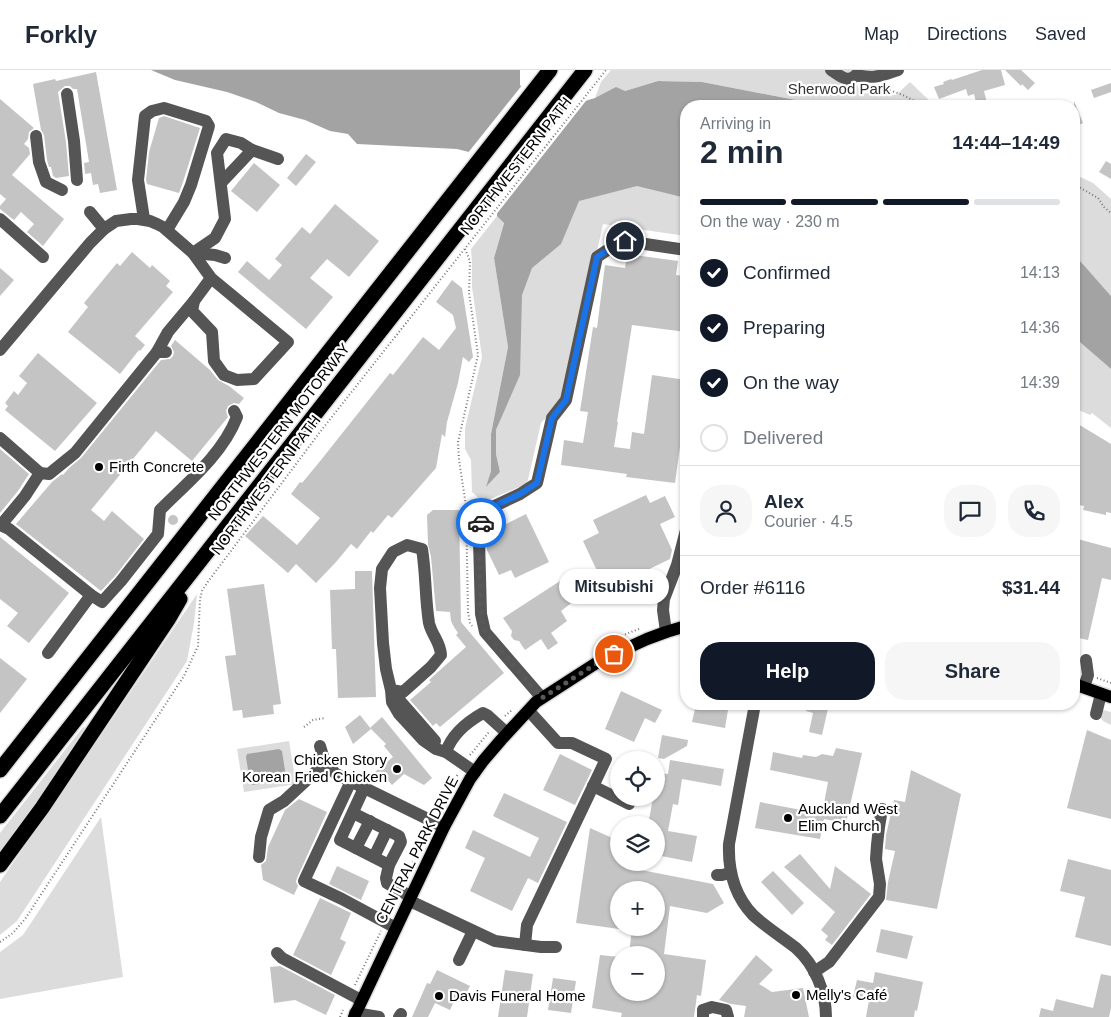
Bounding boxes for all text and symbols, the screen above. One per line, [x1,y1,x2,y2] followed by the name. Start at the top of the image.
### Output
[25,21,97,48] text: Forkly
[864,24,899,44] text: Map
[927,24,1007,44] text: Directions
[1035,24,1086,44] text: Saved
[788,80,891,97] park label: Sherwood Park
[457,93,575,238] street label: NORTHWESTERN PATH
[700,115,771,132] text: Arriving in
[952,132,1060,153] text: 14:44–14:49
[700,134,784,170] text: 2 min
[700,213,840,230] text: On the way · 230 m
[604,220,646,262] pin
[611,227,639,255] icon: home
[700,259,728,287] icon: check
[743,262,831,283] text: Confirmed
[1020,264,1060,281] text: 14:13
[700,314,728,342] icon: check
[743,317,825,338] text: Preparing
[1020,319,1060,336] text: 14:36
[204,340,353,524] street label: NORTHWESTERN MOTORWAY
[700,369,728,397] icon: check
[743,372,839,393] text: On the way
[1020,374,1060,391] text: 14:39
[208,412,324,558] street label: NORTHWESTERN PATH
[743,427,823,448] text: Delivered
[109,458,204,475] place label: Firth Concrete
[93,461,105,473] marker: Firth Concrete
[700,485,752,537] button: person
[944,485,996,537] button: chat
[1008,485,1060,537] button: phone
[764,491,804,512] text: Alex
[456,498,506,548] courier
[467,509,495,537] icon: car
[764,513,853,530] text: Courier · 4.5
[559,569,669,604] callout: Mitsubishi
[700,577,805,598] text: Order #6116
[1002,577,1060,598] text: $31.44
[574,578,654,595] text: Mitsubishi
[593,633,635,675] pin
[600,640,628,668] icon: bag
[700,642,875,700] button: Help
[885,642,1060,700] button: Share
[242,751,387,785] place label: Chicken Story Korean Fried Chicken
[610,751,665,1001] map controls
[610,751,665,806] button: locate
[391,763,403,775] marker: Chicken Story Korean Fried Chicken
[372,773,461,926] street label: CENTRAL PARK DRIVE
[798,800,899,834] place label: Auckland West Elim Church
[782,812,794,824] marker: Auckland West Elim Church
[610,816,665,871] button: layers
[610,881,665,936] button: +
[610,946,665,1001] button: −
[806,986,887,1003] place label: Melly's Café
[449,987,586,1004] place label: Davis Funeral Home
[790,989,802,1001] marker: Melly's Café
[433,990,445,1002] marker: Davis Funeral Home

